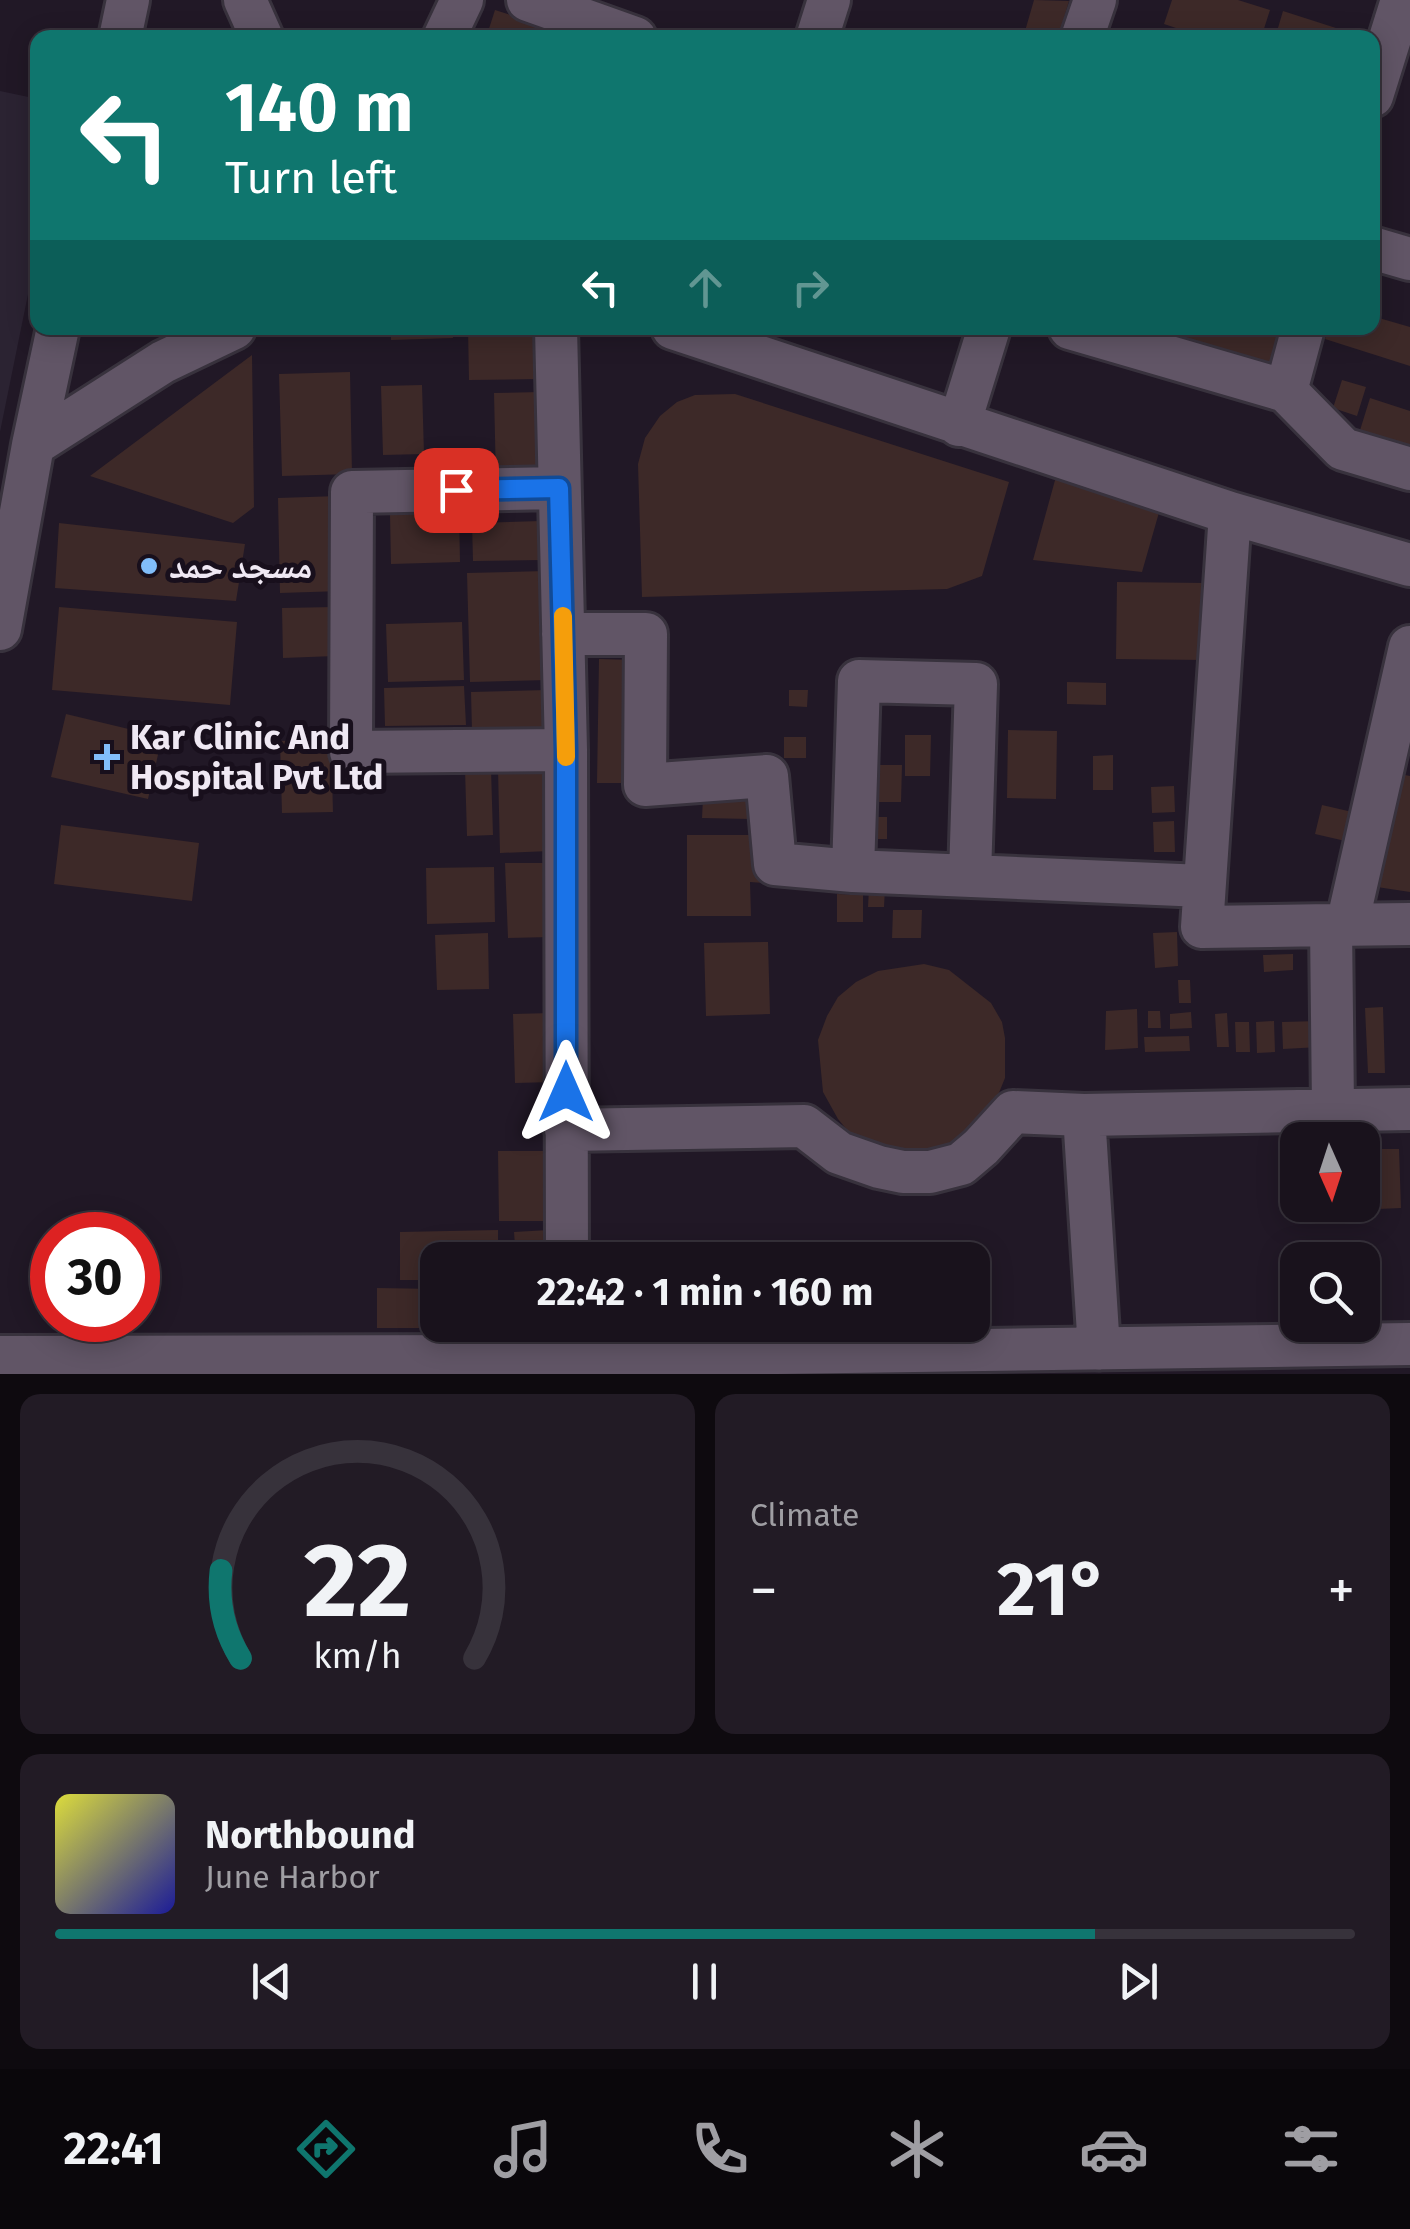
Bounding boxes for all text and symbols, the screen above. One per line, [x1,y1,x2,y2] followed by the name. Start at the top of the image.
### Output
[225,66,414,150] text: 140 m
[60,70,190,200] icon: left
[225,151,397,205] text: Turn left
[573,260,628,315] icon: left
[678,260,733,315] icon: ahead
[783,260,838,315] icon: right
[414,448,499,533] pin
[429,463,484,518] icon: arrive
[169,545,312,587] place label: مسجد حمد
[138,555,160,577] marker: مسجد حمد
[130,716,383,798] place label: Kar Clinic And Hospital Pvt Ltd
[94,744,120,770] marker: Kar Clinic And Hospital Pvt Ltd
[514,1040,618,1144] position arrow
[1280,1122,1380,1222] north arrow
[1280,1122,1380,1342] map controls
[30,1212,160,1342] speed limit sign: 30
[1280,1242,1380,1342] button: search
[537,1269,873,1315] text: 22:42 · 1 min · 160 m
[750,1496,859,1534] text: Climate
[304,1519,411,1644] text: 22
[997,1545,1108,1635] text: 21°
[750,1558,778,1624] text: −
[1328,1558,1355,1624] text: +
[313,1635,402,1677] text: km/h
[205,1812,416,1858] text: Northbound
[205,1858,380,1896] text: June Harbor
[244,1954,299,2009] icon: previous
[677,1954,732,2009] icon: pause
[1111,1954,1166,2009] icon: next
[291,2114,361,2184] icon: directions
[488,2114,558,2184] icon: music
[685,2114,755,2184] icon: phone
[882,2114,952,2184] icon: climate
[1079,2114,1149,2184] icon: car
[1276,2114,1346,2184] icon: filters
[64,2122,164,2176] text: 22:41

